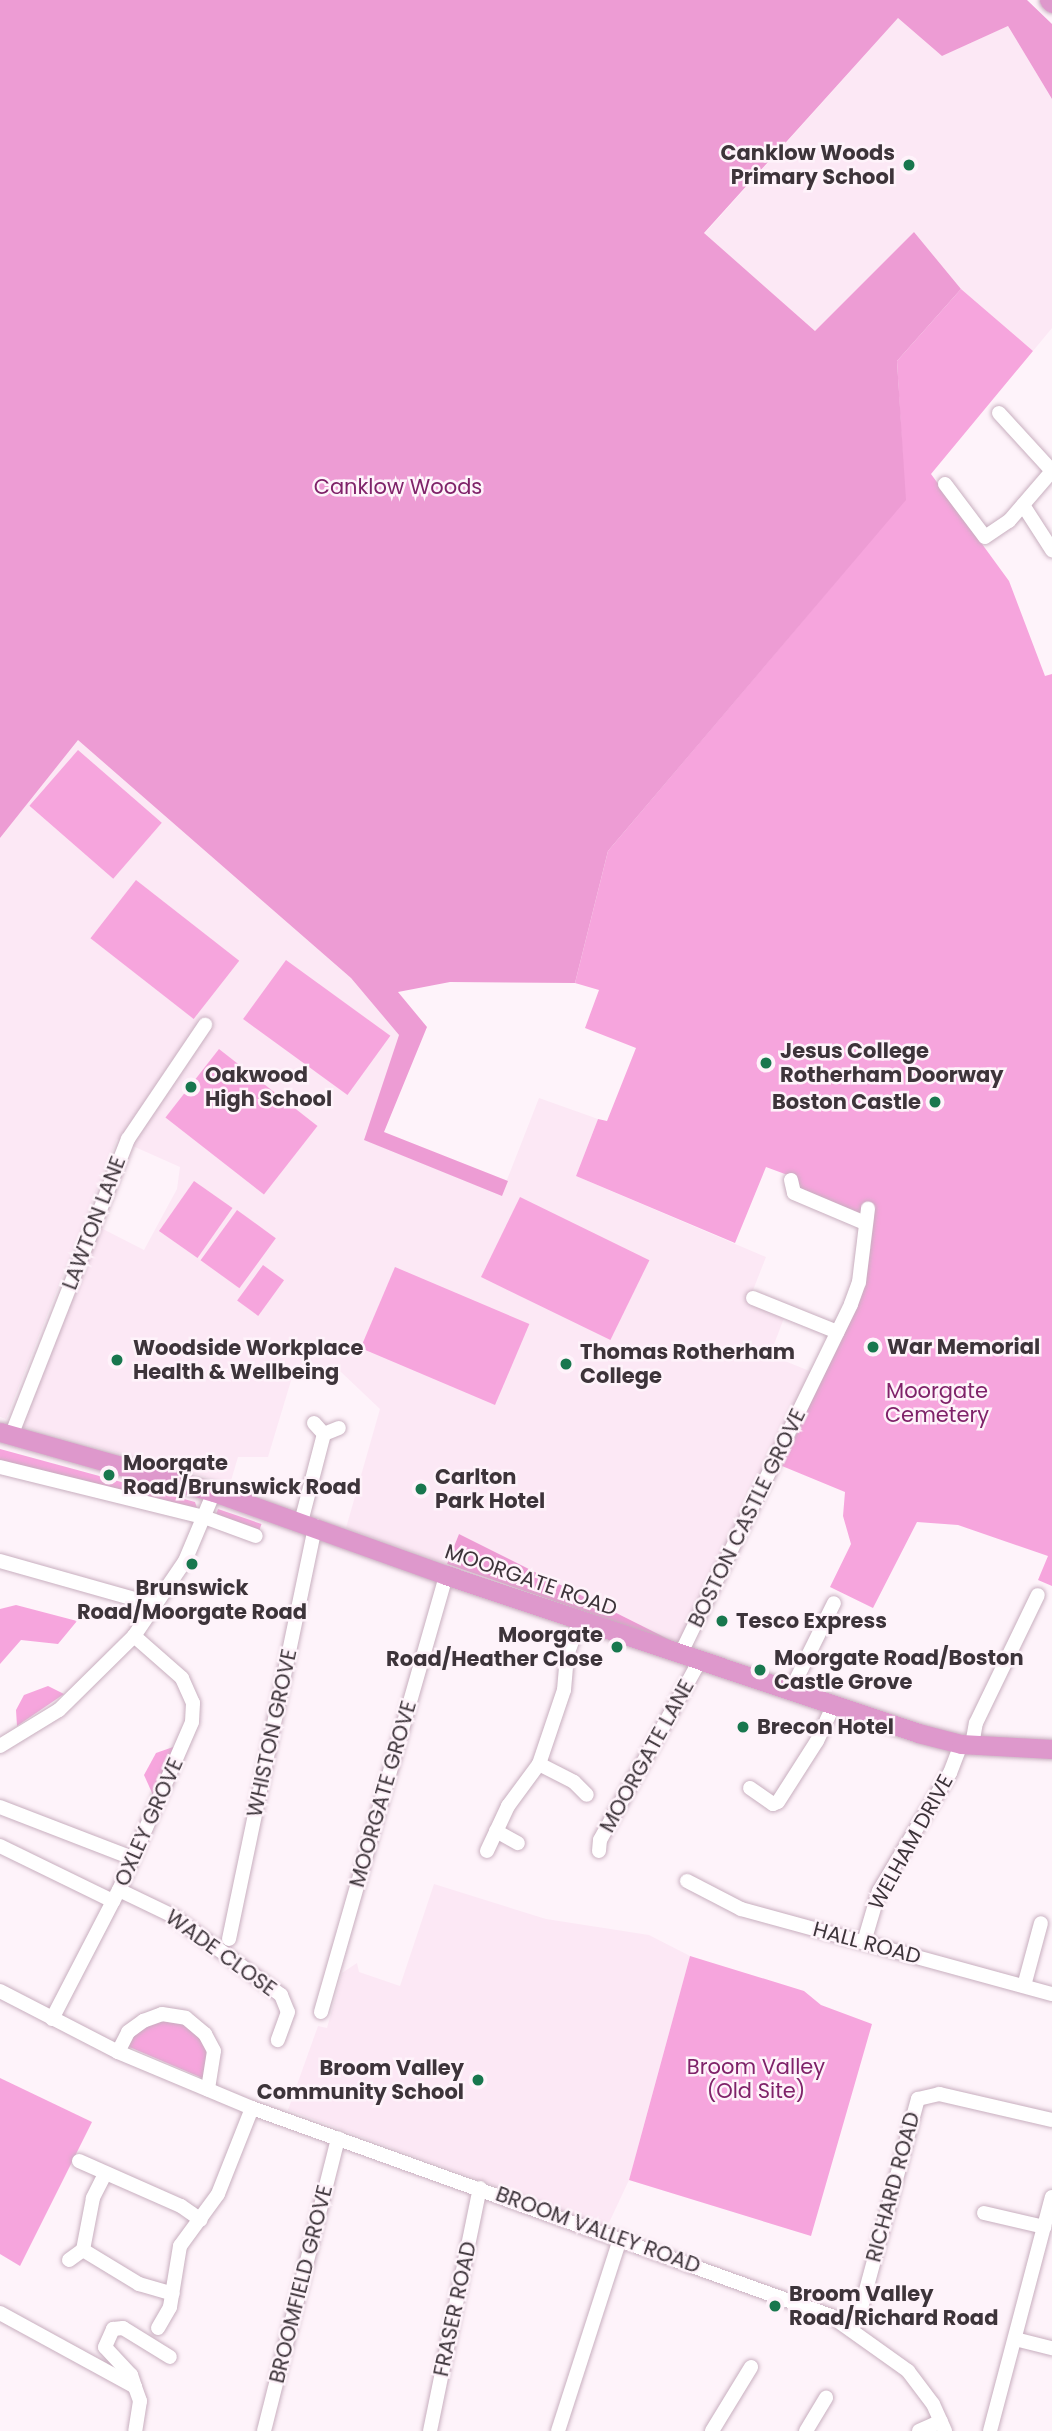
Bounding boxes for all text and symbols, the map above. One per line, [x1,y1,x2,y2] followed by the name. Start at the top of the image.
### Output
[721,140,895,190] place label: Canklow Woods Primary School
[901,157,917,173] marker: Canklow Woods Primary School
[314,474,482,500] park label: Canklow Woods
[780,1038,1004,1088] place label: Jesus College Rotherham Doorway
[758,1055,774,1071] marker: Jesus College Rotherham Doorway
[205,1062,332,1112] place label: Oakwood High School
[183,1079,199,1095] marker: Oakwood High School
[772,1089,921,1115] place label: Boston Castle
[927,1094,943,1110] marker: Boston Castle
[57,1153,131,1293] street label: LAWTON LANE
[887,1334,1040,1360] place label: War Memorial
[133,1335,363,1385] place label: Woodside Workplace Health & Wellbeing
[580,1339,795,1389] place label: Thomas Rotherham College
[865,1339,881,1355] marker: War Memorial
[107,1350,127,1370] marker: Woodside Workplace Health & Wellbeing
[558,1356,574,1372] marker: Thomas Rotherham College
[885,1378,989,1428] park label: Moorgate Cemetery
[683,1405,811,1631] street label: BOSTON CASTLE GROVE
[123,1450,361,1500] place label: Moorgate Road/Brunswick Road
[435,1464,545,1514] place label: Carlton Park Hotel
[101,1467,117,1483] marker: Moorgate Road/Brunswick Road
[413,1481,429,1497] marker: Carlton Park Hotel
[442,1539,620,1621] street label: MOORGATE ROAD
[184,1556,200,1572] marker: Brunswick Road/Moorgate Road
[77,1575,307,1625] place label: Brunswick Road/Moorgate Road
[736,1608,887,1634] place label: Tesco Express
[714,1613,730,1629] marker: Tesco Express
[386,1622,603,1672] place label: Moorgate Road/Heather Close
[609,1639,625,1655] marker: Moorgate Road/Heather Close
[774,1645,1024,1695] place label: Moorgate Road/Boston Castle Grove
[242,1647,302,1819] street label: WHISTON GROVE
[752,1662,768,1678] marker: Moorgate Road/Boston Castle Grove
[595,1675,699,1837] street label: MOORGATE LANE
[344,1698,422,1890] street label: MOORGATE GROVE
[757,1714,894,1740] place label: Brecon Hotel
[735,1719,751,1735] marker: Brecon Hotel
[109,1754,189,1890] street label: OXLEY GROVE
[864,1770,958,1914] street label: WELHAM DRIVE
[161,1904,281,2002] street label: WADE CLOSE
[810,1917,924,1969] street label: HALL ROAD
[687,2054,825,2104] park label: Broom Valley (Old Site)
[257,2055,464,2105] place label: Broom Valley Community School
[470,2072,486,2088] marker: Broom Valley Community School
[861,2109,925,2265] street label: RICHARD ROAD
[492,2181,704,2279] street label: BROOM VALLEY ROAD
[264,2182,338,2386] street label: BROOMFIELD GROVE
[428,2239,482,2379] street label: FRASER ROAD
[789,2281,998,2331] place label: Broom Valley Road/Richard Road
[767,2298,783,2314] marker: Broom Valley Road/Richard Road

